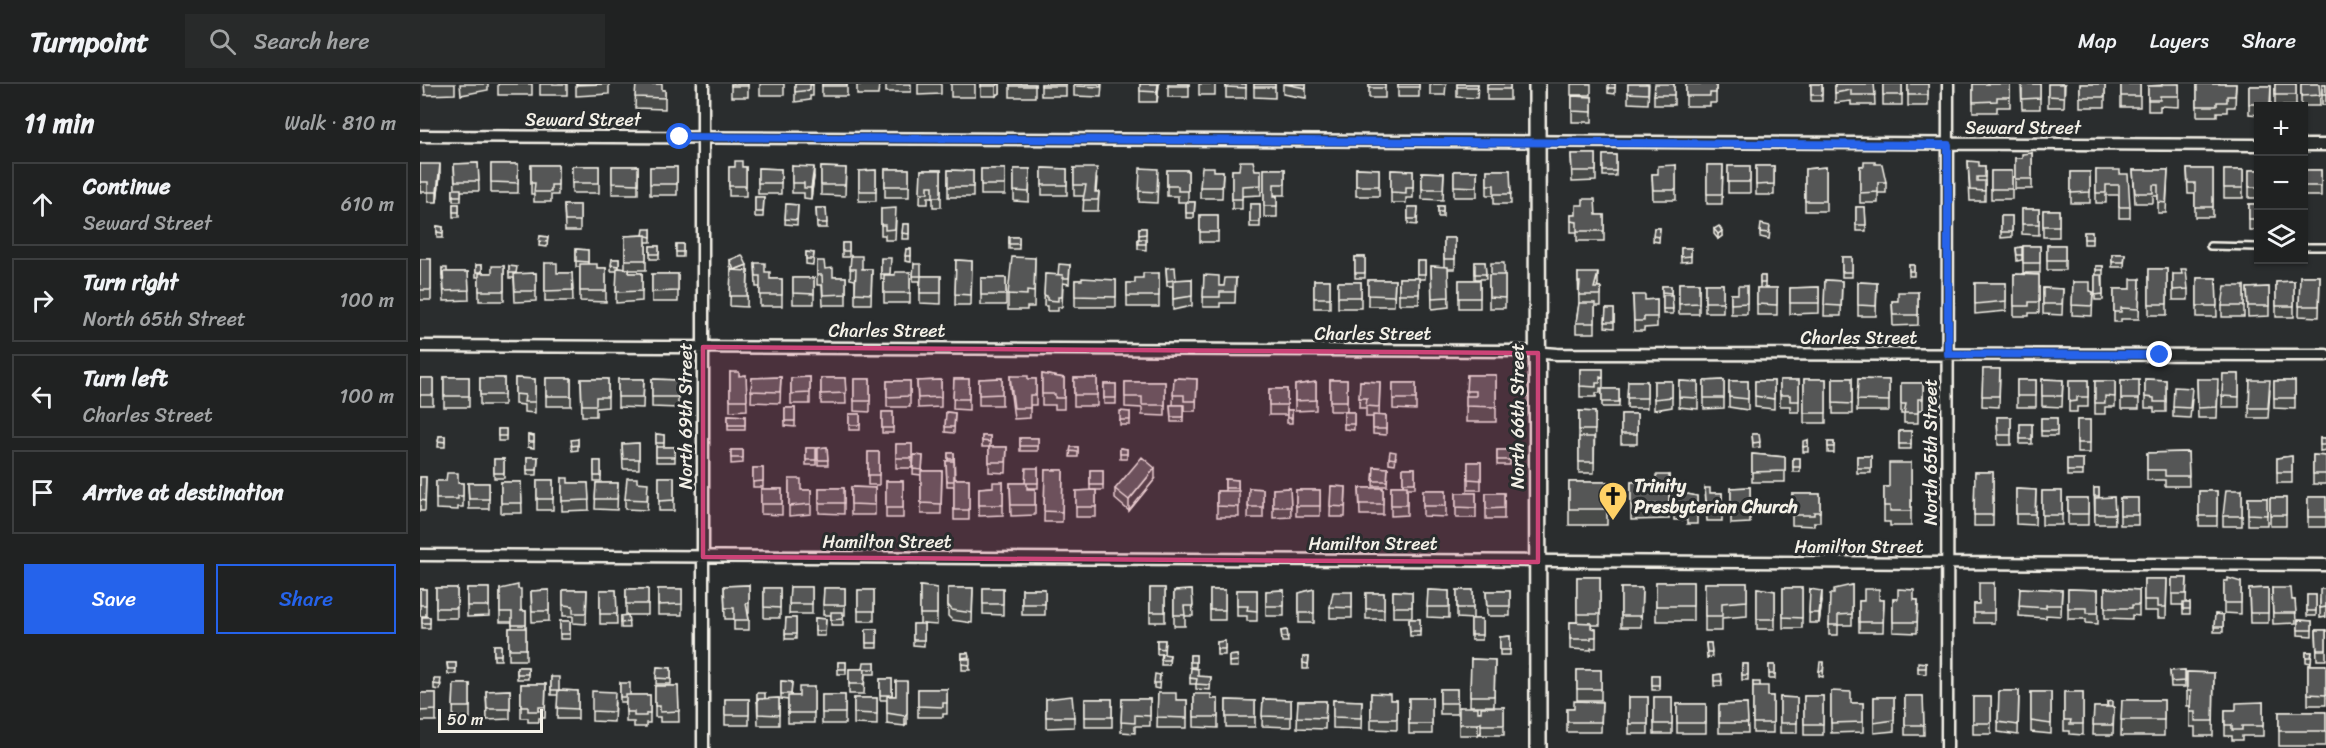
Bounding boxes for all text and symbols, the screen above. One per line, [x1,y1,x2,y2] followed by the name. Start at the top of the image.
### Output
[185,14,605,68] search box
[30,17,149,66] text: Turnpoint
[254,22,370,61] text: Search here
[2078,22,2117,60] text: Map
[2150,22,2209,60] text: Layers
[2242,22,2296,60] text: Share
[206,25,239,58] icon: search
[24,100,94,146] text: 11 min
[2254,102,2308,264] map controls
[2254,102,2308,156] button: +
[525,104,642,136] street label: Seward Street
[285,106,396,141] text: Walk · 810 m
[1965,112,2082,144] street label: Seward Street
[666,123,692,149] route start
[2254,156,2308,210] button: −
[83,167,171,206] text: Continue
[341,187,394,222] text: 610 m
[26,188,59,221] icon: ahead
[83,206,212,241] text: Seward Street
[2254,210,2308,264] button: layers
[83,263,178,302] text: Turn right
[340,283,394,318] text: 100 m
[26,284,59,317] icon: right
[83,302,246,337] text: North 65th Street
[829,315,946,347] street label: Charles Street
[1315,318,1432,350] street label: Charles Street
[1801,322,1918,354] street label: Charles Street
[2146,341,2172,367] route end
[670,343,702,489] street label: North 69th Street
[1502,343,1534,489] street label: North 66th Street
[83,359,168,398] text: Turn left
[340,379,394,414] text: 100 m
[1915,379,1947,525] street label: North 65th Street
[26,380,59,413] icon: left
[83,398,213,433] text: Charles Street
[1634,470,1798,523] place label: Trinity Presbyterian Church
[83,473,284,512] text: Arrive at destination
[26,476,59,509] icon: arrive
[1597,480,1629,522] church icon: Trinity Presbyterian Church
[822,526,952,558] street label: Hamilton Street
[1308,528,1438,560] street label: Hamilton Street
[1794,531,1924,563] street label: Hamilton Street
[24,564,204,634] button: Save
[216,564,396,634] button: Share
[447,705,483,734] text: 50 m
[438,706,543,734] scale bar

